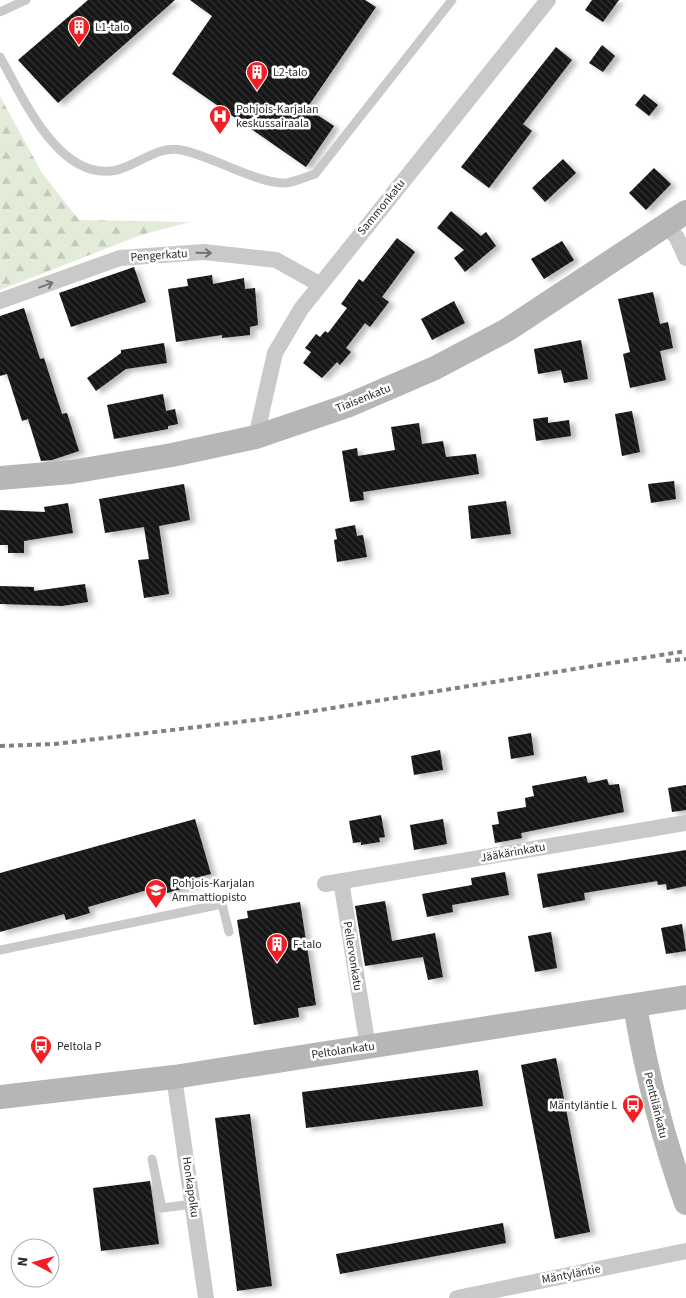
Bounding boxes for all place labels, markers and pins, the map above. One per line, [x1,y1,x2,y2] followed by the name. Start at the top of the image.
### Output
[67,15,91,46] building icon: L1-talo
[95,19,130,36] place label: L1-talo
[245,60,269,91] building icon: L2-talo
[273,64,308,81] place label: L2-talo
[236,101,319,132] place label: Pohjois-Karjalan keskussairaala
[208,104,232,135] hospital icon: Pohjois-Karjalan keskussairaala
[172,875,255,906] place label: Pohjois-Karjalan Ammattiopisto
[144,878,168,909] school or university icon: Pohjois-Karjalan Ammattiopisto
[265,932,289,963] building icon: F-talo
[293,936,322,953] place label: F-talo
[29,1034,53,1065] bus stop icon: Peltola P
[57,1038,101,1055] place label: Peltola P
[621,1093,645,1124] bus stop icon: Mäntyläntie L
[549,1097,617,1114] place label: Mäntyläntie L

